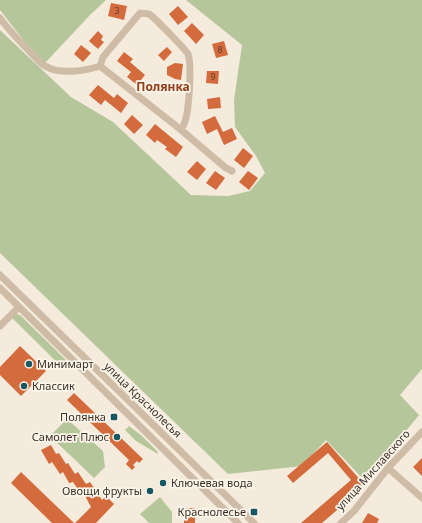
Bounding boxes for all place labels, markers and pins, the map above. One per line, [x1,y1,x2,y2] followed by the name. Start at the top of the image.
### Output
[37,356,94,371] place label: Минимарт
[24,359,34,369] marker: Минимарт
[32,378,75,393] place label: Классик
[19,381,29,391] marker: Классик
[60,409,106,424] place label: Полянка
[109,412,119,422] marker: Полянка
[32,429,109,444] place label: Самолет Плюс
[112,432,122,442] marker: Самолет Плюс
[171,475,253,490] place label: Ключевая вода
[158,478,168,488] marker: Ключевая вода
[62,483,142,498] place label: Овощи фрукты
[145,486,155,496] marker: Овощи фрукты
[178,504,246,519] place label: Краснолесье
[249,507,259,517] marker: Краснолесье

